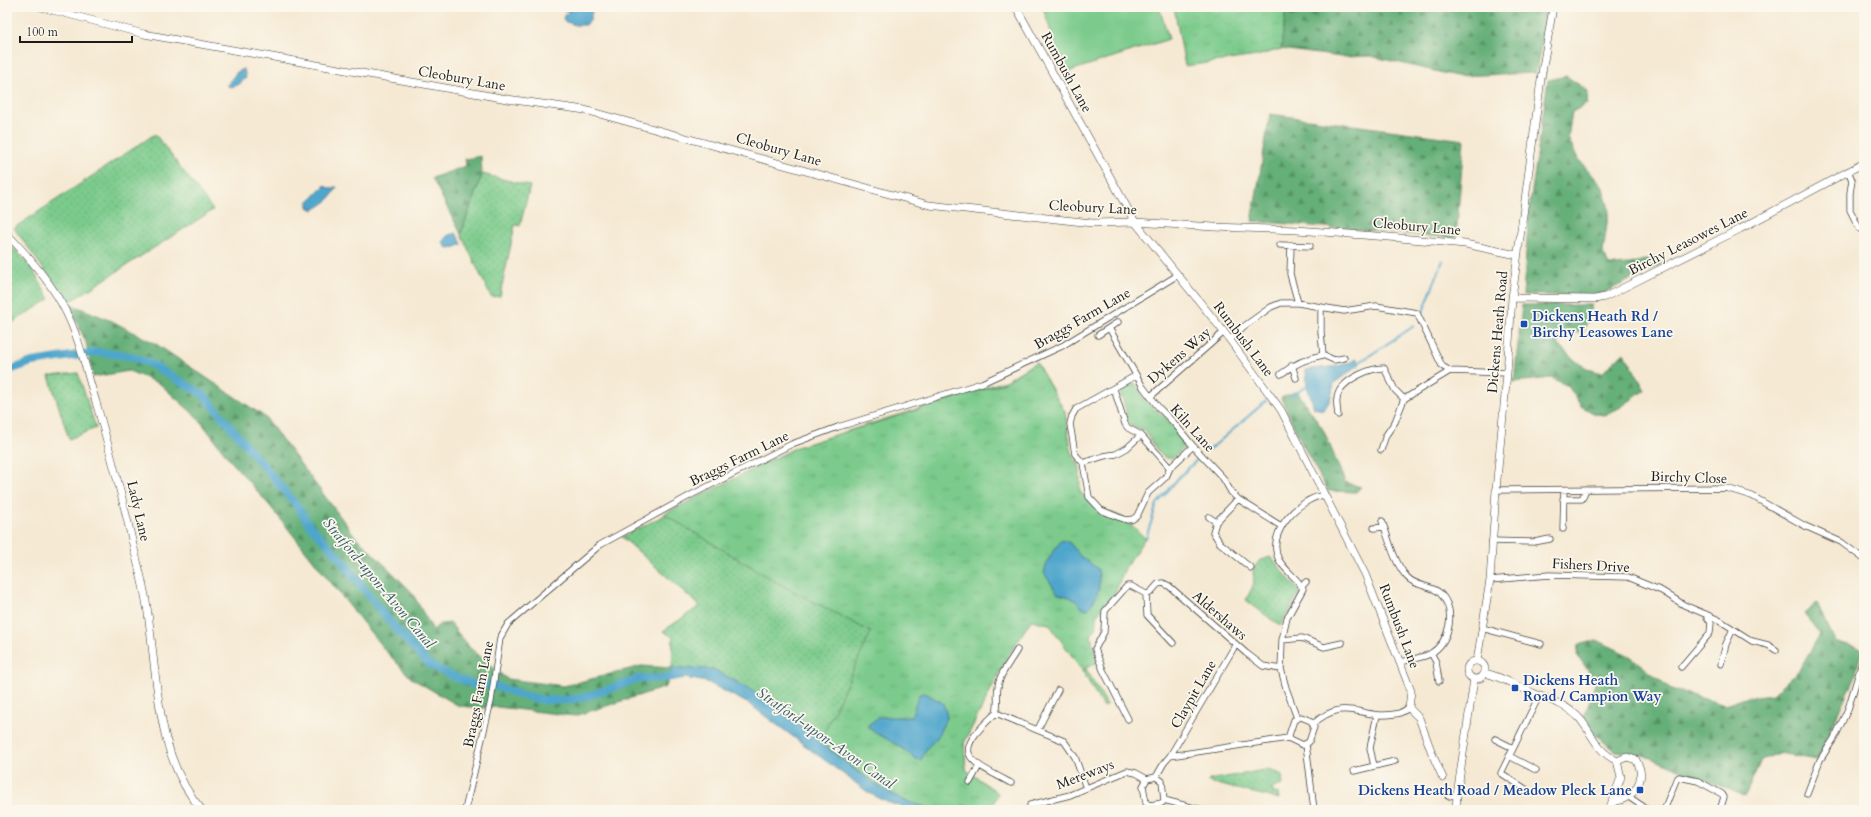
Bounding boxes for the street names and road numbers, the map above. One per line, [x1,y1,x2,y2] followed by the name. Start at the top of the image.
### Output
[1037,29,1097,116] street label: Rumbush Lane
[417,61,507,96] street label: Cleobury Lane
[734,128,824,171] street label: Cleobury Lane
[1048,196,1138,219] street label: Cleobury Lane
[1625,203,1751,280] street label: Birchy Leasowes Lane
[1372,213,1462,240] street label: Cleobury Lane
[1483,270,1512,394] street label: Dickens Heath Road
[1031,283,1134,354] street label: Braggs Farm Lane
[1209,298,1278,381] street label: Rumbush Lane
[1144,322,1215,388] street label: Dykens Way
[1166,400,1219,456] street label: Kiln Lane
[686,426,792,491] street label: Braggs Farm Lane
[1650,467,1728,488] street label: Birchy Close
[122,479,155,543] street label: Lady Lane
[1552,554,1630,577] street label: Fishers Drive
[1375,581,1424,671] street label: Rumbush Lane
[1188,586,1251,645] street label: Aldershaws
[459,639,498,749] street label: Braggs Farm Lane
[1166,657,1221,732] street label: Claypit Lane
[1054,755,1117,794] street label: Mereways

